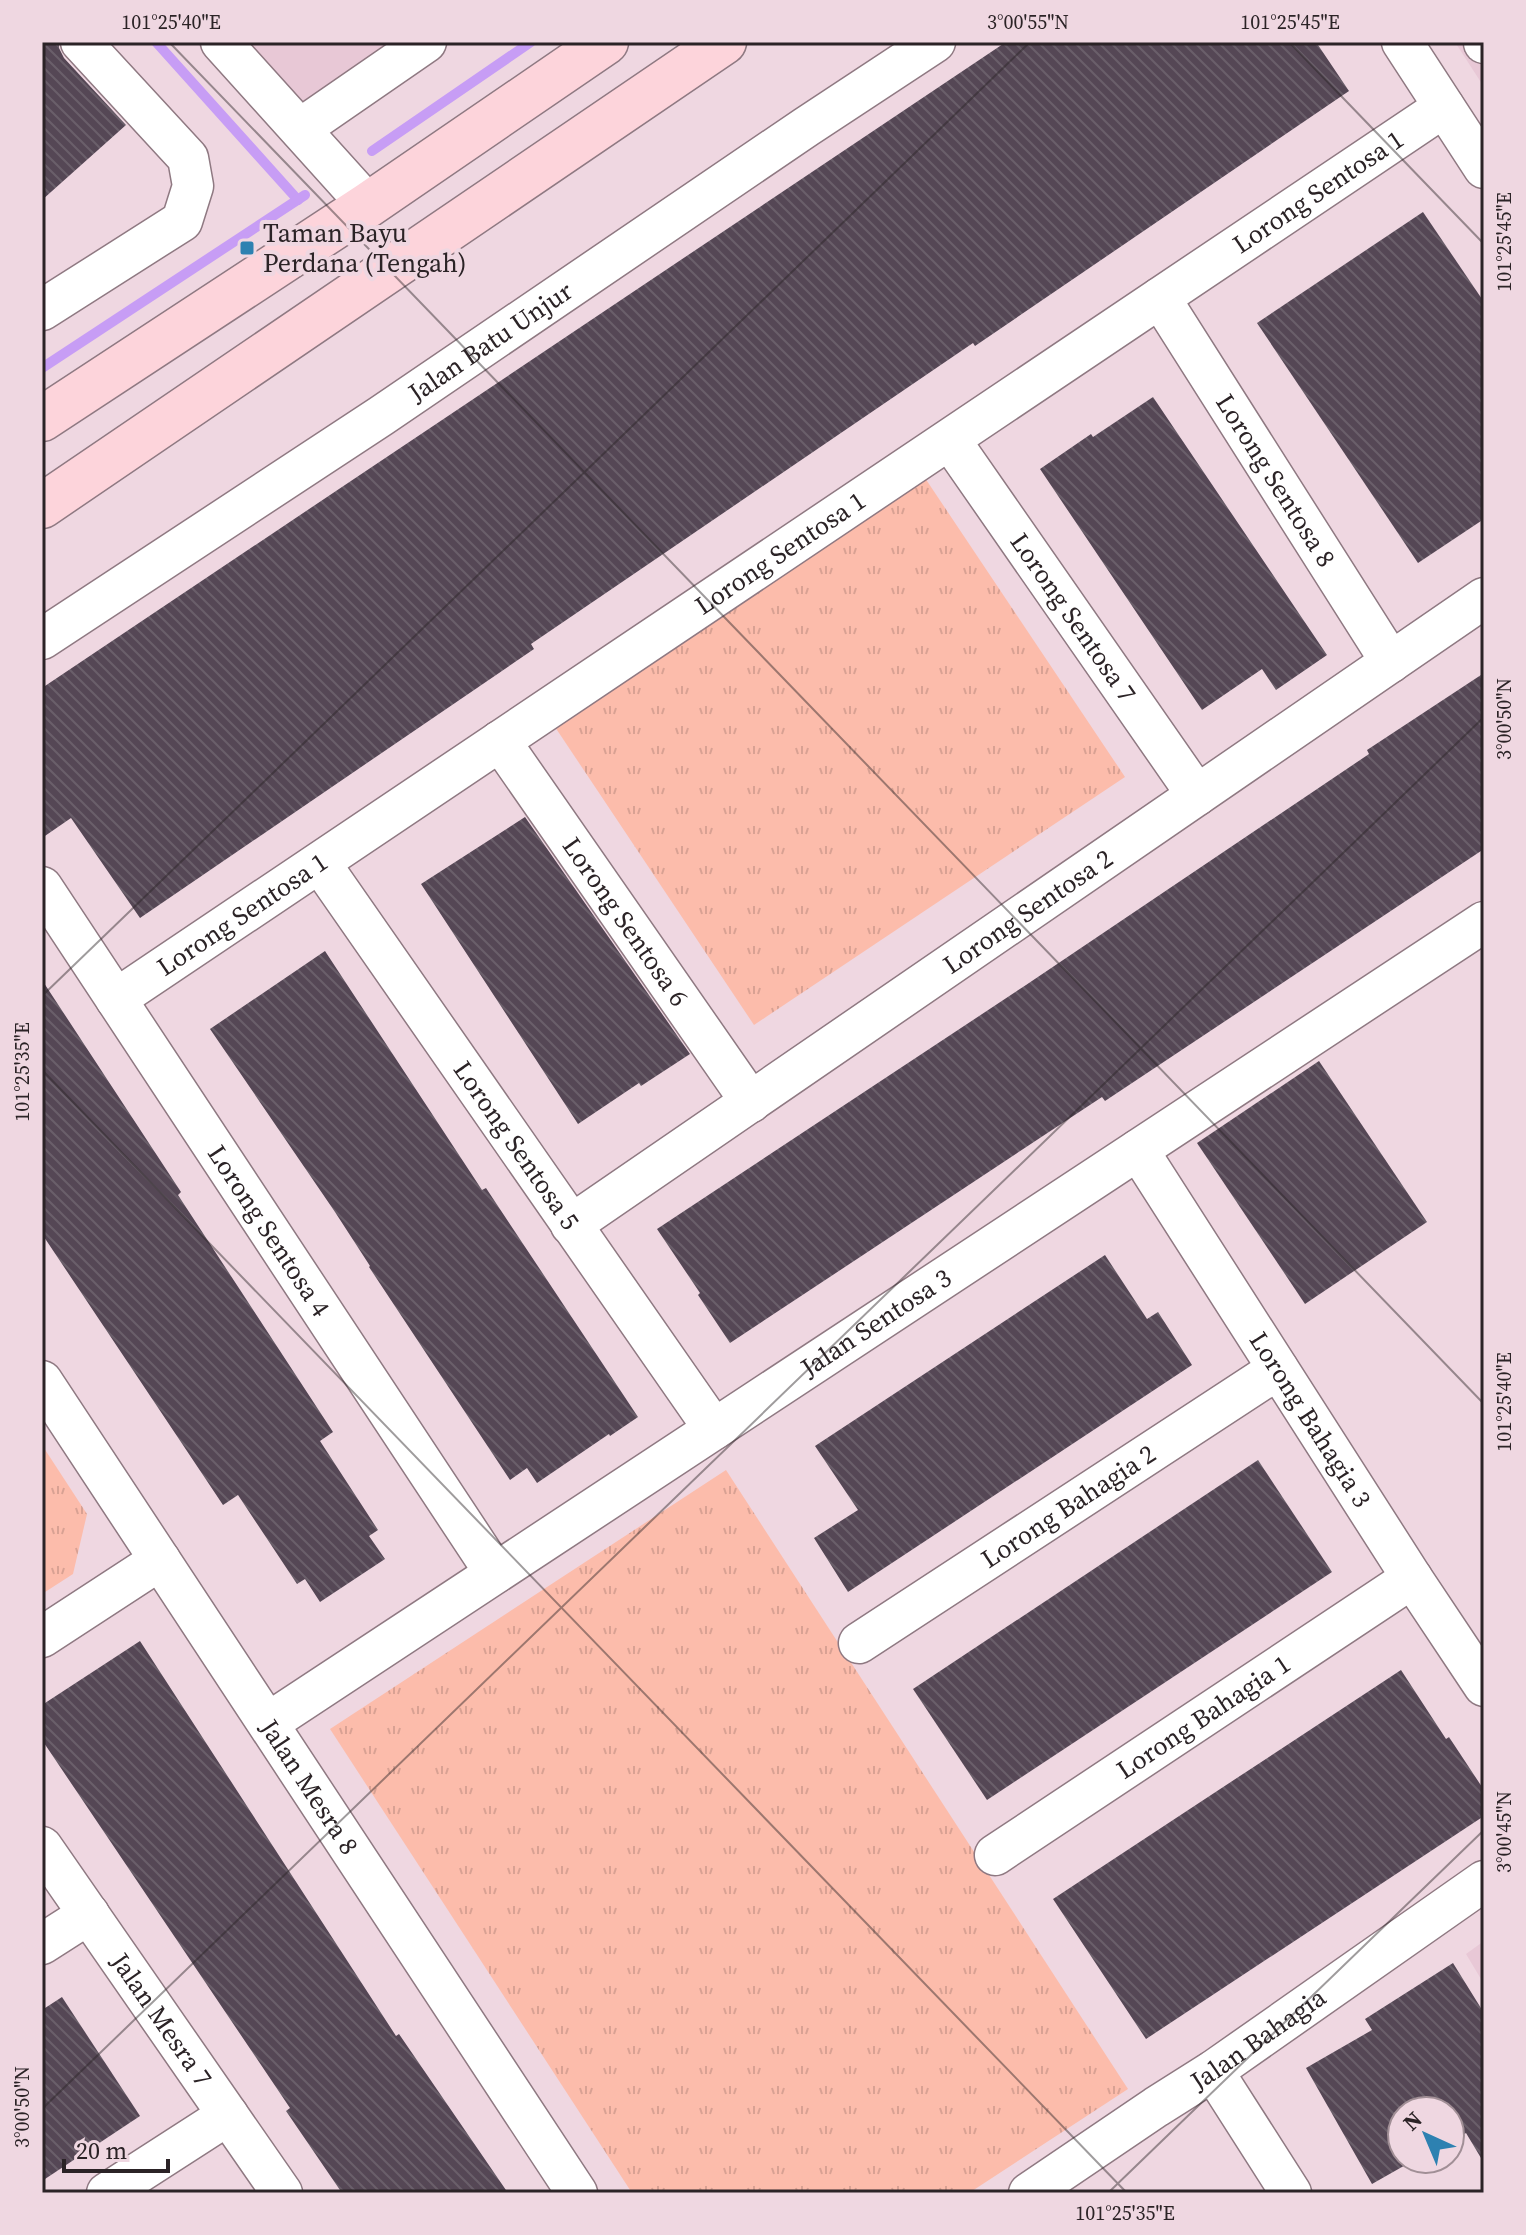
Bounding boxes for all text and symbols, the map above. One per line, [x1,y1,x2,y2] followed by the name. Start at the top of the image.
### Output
[121,8,221,36] text: 101°25'40"E
[987,8,1069,36] text: 3°00'55"N
[1240,8,1340,36] text: 101°25'45"E
[1226,121,1411,262] street label: Lorong Sentosa 1
[1490,192,1518,292] text: 101°25'45"E
[263,215,466,281] place label: Taman Bayu Perdana (Tengah)
[238,239,256,257] marker: Taman Bayu Perdana (Tengah)
[400,273,580,411] street label: Jalan Batu Unjur
[1207,387,1344,574] street label: Lorong Sentosa 8
[688,483,873,623] street label: Lorong Sentosa 1
[1002,525,1145,709] street label: Lorong Sentosa 7
[1490,678,1518,760] text: 3°00'50"N
[554,830,697,1013] street label: Lorong Sentosa 6
[936,840,1120,982] street label: Lorong Sentosa 2
[150,844,335,985] street label: Lorong Sentosa 1
[8,1022,36,1122] text: 101°25'35"E
[445,1054,588,1237] street label: Lorong Sentosa 5
[199,1138,339,1324] street label: Lorong Sentosa 4
[793,1260,958,1386] street label: Jalan Sentosa 3
[1241,1325,1380,1514] street label: Lorong Bahagia 3
[1490,1352,1518,1452] text: 101°25'40"E
[974,1436,1163,1576] street label: Lorong Bahagia 2
[1109,1646,1297,1788] street label: Lorong Bahagia 1
[251,1711,367,1862] street label: Jalan Mesra 8
[1490,1791,1518,1873] text: 3°00'45"N
[102,1945,221,2094] street label: Jalan Mesra 7
[1183,1979,1334,2099] street label: Jalan Bahagia
[8,2066,36,2148] text: 3°00'50"N
[1386,2095,1466,2175] north arrow
[1396,2104,1428,2137] text: N
[64,2123,168,2173] scale bar
[76,2134,127,2167] text: 20 m
[1075,2199,1175,2227] text: 101°25'35"E

